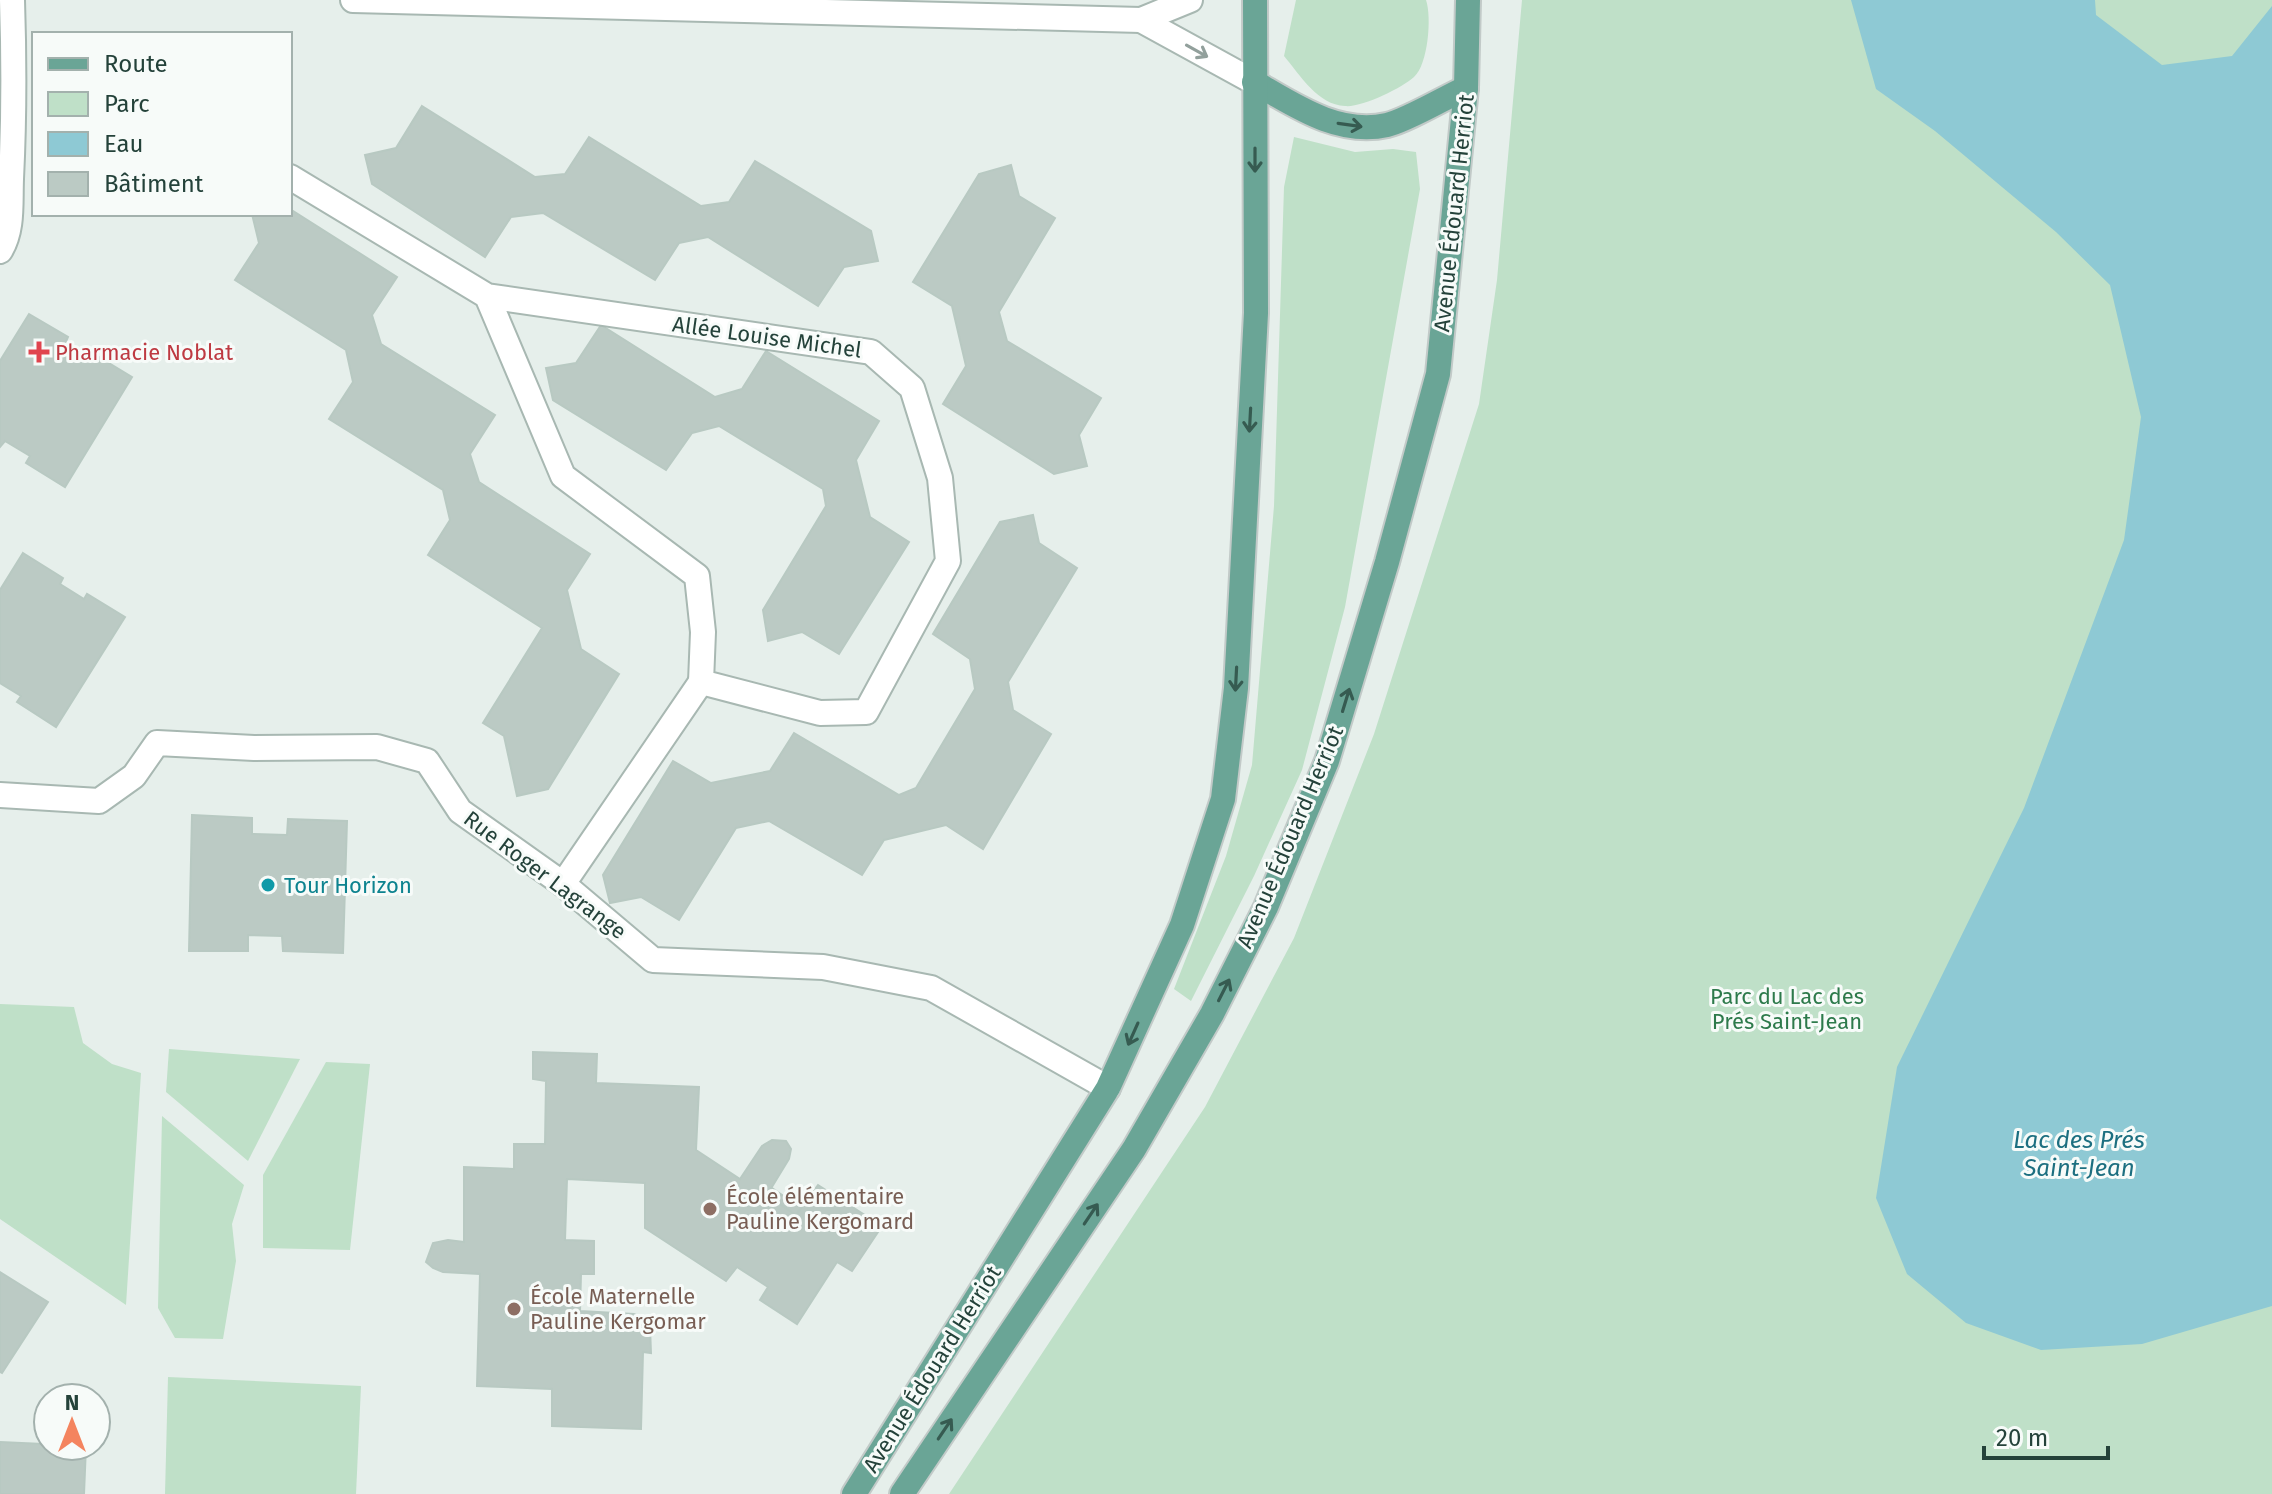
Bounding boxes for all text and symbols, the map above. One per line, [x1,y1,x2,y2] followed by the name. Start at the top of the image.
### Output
[32,32,292,216] legend
[1185,44,1209,59] one-way arrow
[104,50,168,78] text: Route
[104,90,150,118] text: Parc
[1428,93,1480,333] street label: Avenue Édouard Herriot
[1337,118,1362,133] one-way arrow
[104,130,144,158] text: Eau
[1247,146,1262,173] one-way arrow
[104,170,204,198] text: Bâtiment
[671,310,863,364] street label: Allée Louise Michel
[55,339,233,366] place label: Pharmacie Noblat
[30,343,48,361] marker: Pharmacie Noblat
[1242,406,1257,433] one-way arrow
[1228,665,1243,692] one-way arrow
[1339,687,1354,712] one-way arrow
[1231,722,1349,952] street label: Avenue Édouard Herriot
[458,805,632,945] street label: Rue Roger Lagrange
[284,872,412,899] place label: Tour Horizon
[259,876,277,894] marker: Tour Horizon
[1216,979,1232,1003] one-way arrow
[1710,983,1864,1035] park label: Parc du Lac des Prés Saint-Jean
[1124,1021,1139,1045] one-way arrow
[2013,1126,2145,1182] water label: Lac des Prés Saint-Jean
[726,1183,914,1235] place label: École élémentaire Pauline Kergomard
[701,1200,719,1218] marker: École élémentaire Pauline Kergomard
[1082,1203,1099,1225] one-way arrow
[857,1261,1007,1477] street label: Avenue Édouard Herriot
[530,1283,706,1335] place label: École Maternelle Pauline Kergomar
[505,1300,523,1318] marker: École Maternelle Pauline Kergomar
[32,1382,112,1462] north arrow
[65,1389,79,1416] text: N
[1984,1410,2108,1460] scale bar
[937,1419,954,1441] one-way arrow
[1996,1424,2048,1452] text: 20 m

